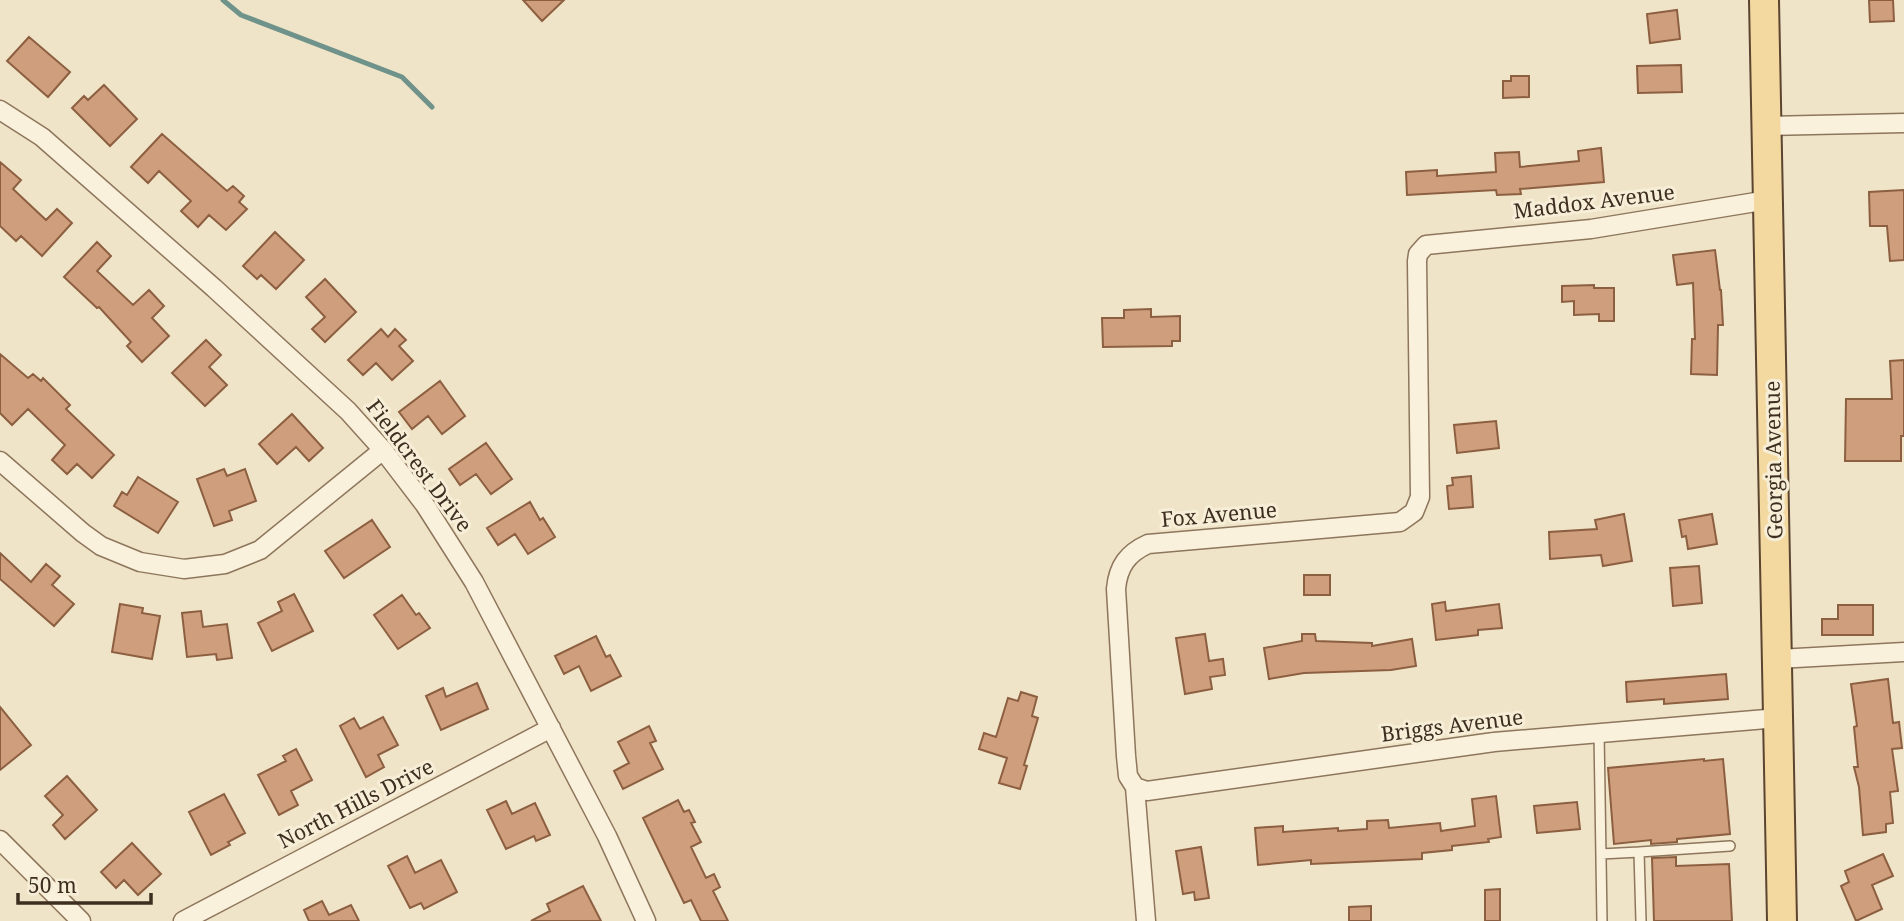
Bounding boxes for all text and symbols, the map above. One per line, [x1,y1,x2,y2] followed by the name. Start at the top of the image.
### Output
[1512,177,1676,225] street label: Maddox Avenue
[1758,380,1788,540] street label: Georgia Avenue
[361,394,479,537] street label: Fieldcrest Drive
[1160,495,1278,533] street label: Fox Avenue
[1379,702,1525,748] street label: Briggs Avenue
[273,752,438,854] street label: North Hills Drive
[18,862,150,906] scale bar
[28,871,77,899] text: 50 m

